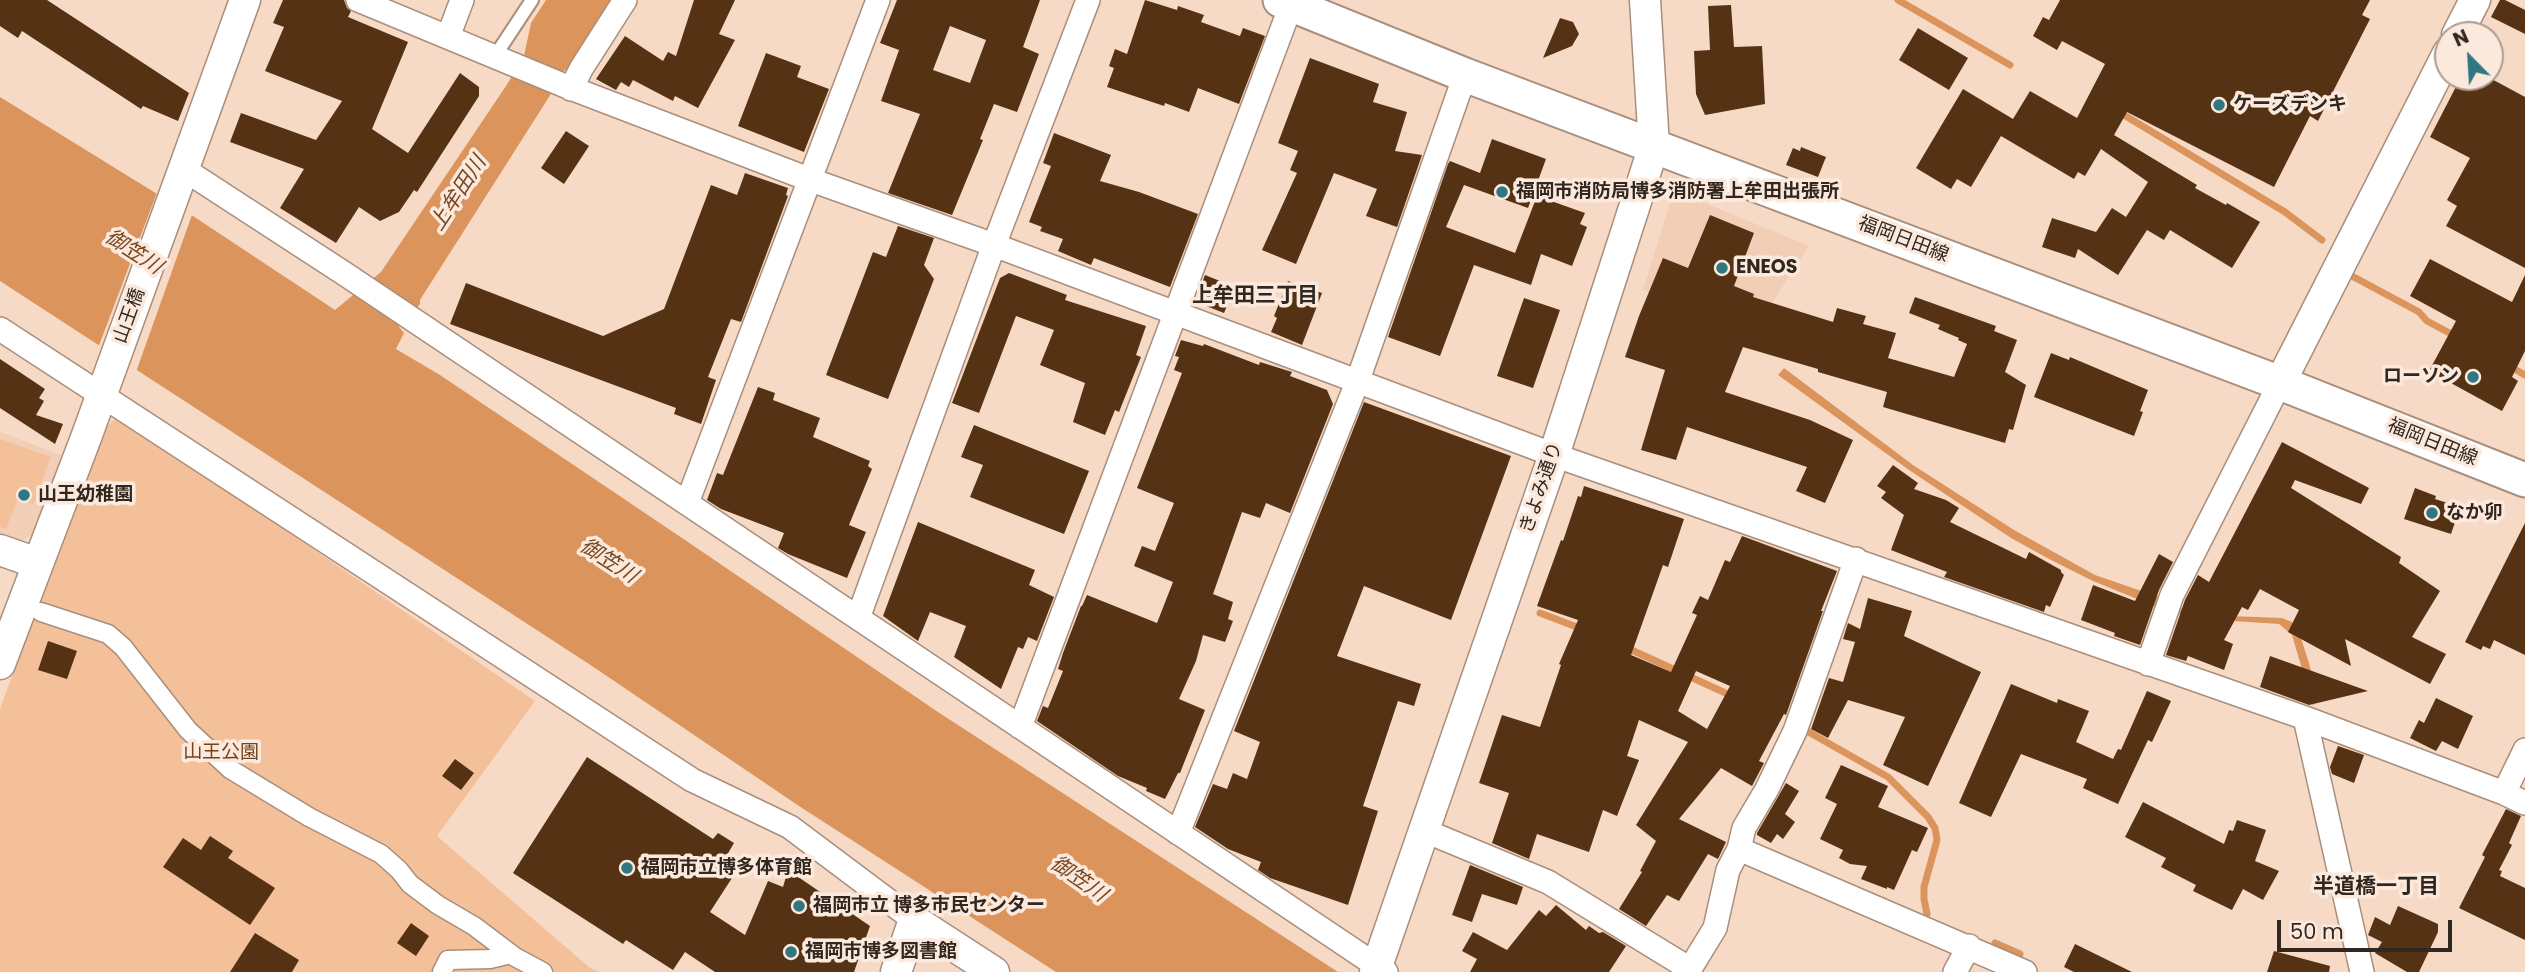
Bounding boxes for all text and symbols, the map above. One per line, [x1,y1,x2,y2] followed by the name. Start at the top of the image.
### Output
[2434,21,2504,91] north arrow
[2449,23,2473,53] text: N
[2233,94,2347,116] place label: ケーズデンキ
[2211,97,2227,113] marker: ケーズデンキ
[426,152,492,236] water label: 上牟田川
[1516,181,1839,203] place label: 福岡市消防局博多消防署上牟田出張所
[1494,184,1510,200] marker: 福岡市消防局博多消防署上牟田出張所
[1855,212,1951,268] street label: 福岡日田線
[100,225,166,281] water label: 御笠川
[1736,257,1797,279] place label: ENEOS
[1714,260,1730,276] marker: ENEOS
[1192,284,1318,310] district label: 上牟田三丁目
[110,285,150,347] street label: 山王橋
[2383,366,2459,388] place label: ローソン
[2465,369,2481,385] marker: ローソン
[2384,415,2480,471] street label: 福岡日田線
[1516,439,1568,537] street label: きよみ通り
[38,484,133,506] place label: 山王幼稚園
[16,487,32,503] marker: 山王幼稚園
[2446,502,2503,524] place label: なか卯
[2424,505,2440,521] marker: なか卯
[575,534,641,590] water label: 御笠川
[183,742,259,764] park label: 山王公園
[1045,852,1111,908] water label: 御笠川
[641,857,812,879] place label: 福岡市立博多体育館
[619,860,635,876] marker: 福岡市立博多体育館
[2313,875,2439,901] district label: 半道橋一丁目
[813,895,1045,917] place label: 福岡市立 博多市民センター
[791,898,807,914] marker: 福岡市立 博多市民センター
[2280,906,2455,950] scale bar
[2290,917,2344,946] text: 50 m
[805,941,957,963] place label: 福岡市博多図書館
[783,944,799,960] marker: 福岡市博多図書館

